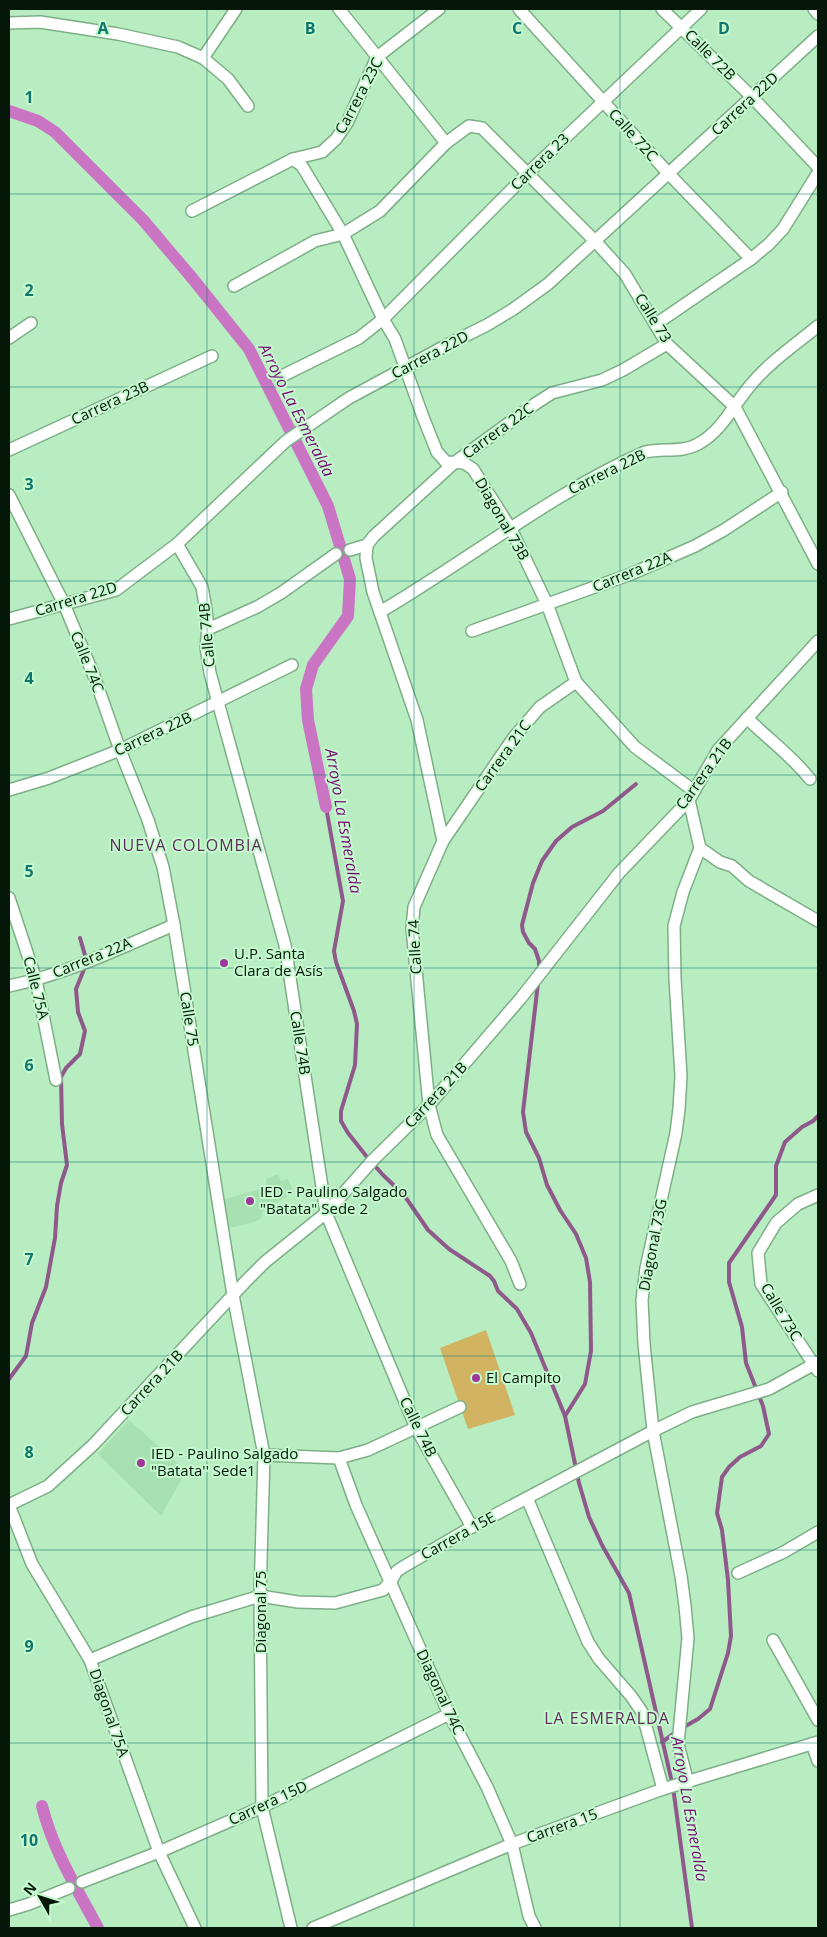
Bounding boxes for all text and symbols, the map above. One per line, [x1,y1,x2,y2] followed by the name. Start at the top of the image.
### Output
[97,17,109,39] text: A
[305,17,315,39] text: B
[512,17,522,39] text: C
[718,17,730,39] text: D
[681,24,741,84] street label: Calle 72B
[330,54,387,137] street label: Carrera 23C
[706,67,782,140] street label: Carrera 22D
[24,86,34,108] text: 1
[605,104,663,165] street label: Calle 72C
[506,128,573,194] street label: Carrera 23
[24,279,34,301] text: 2
[631,289,677,346] street label: Calle 73
[387,325,472,383] street label: Carrera 22D
[253,339,340,480] water label: Arroyo La Esmeralda
[67,375,152,429] street label: Carrera 23B
[458,398,537,463] street label: Carrera 22C
[565,444,649,498] street label: Carrera 22B
[24,473,34,495] text: 3
[471,474,535,563] street label: Diagonal 73B
[589,546,675,596] street label: Carrera 22A
[32,576,119,620] street label: Carrera 22D
[193,602,219,668] street label: Calle 74B
[67,628,109,695] street label: Calle 74C
[24,667,34,689] text: 4
[110,706,195,760] street label: Carrera 22B
[470,716,535,795] street label: Carrera 21C
[671,734,736,813] street label: Carrera 21B
[320,746,368,895] water label: Arroyo La Esmeralda
[109,834,263,856] district label: NUEVA COLOMBIA
[24,860,34,882] text: 5
[403,919,425,975] street label: Calle 74
[49,932,135,982] street label: Carrera 22A
[234,943,323,980] place label: U.P. Santa Clara de Asís
[19,954,55,1022] street label: Calle 75A
[218,957,230,969] marker: U.P. Santa Clara de Asís
[176,990,204,1047] street label: Calle 75
[286,1009,316,1076] street label: Calle 74B
[24,1054,34,1076] text: 6
[399,1057,471,1132] street label: Carrera 21B
[260,1181,407,1218] place label: IED - Paulino Salgado "Batata" Sede 2
[244,1195,256,1207] marker: IED - Paulino Salgado "Batata" Sede 2
[633,1197,671,1293] street label: Diagonal 73G
[24,1248,34,1270] text: 7
[757,1279,807,1344] street label: Calle 73C
[115,1345,187,1420] street label: Carrera 21B
[486,1367,561,1387] place label: El Campito
[470,1372,482,1384] marker: El Campito
[396,1393,442,1460] street label: Calle 74B
[24,1441,34,1463] text: 8
[151,1443,298,1480] place label: IED - Paulino Salgado "Batata'' Sede1
[135,1457,147,1469] marker: IED - Paulino Salgado "Batata'' Sede1
[417,1506,498,1564] street label: Carrera 15E
[250,1571,270,1653] street label: Diagonal 75
[24,1635,34,1657] text: 9
[412,1646,469,1737] street label: Diagonal 74C
[86,1666,135,1760] street label: Diagonal 75A
[544,1707,670,1729] district label: LA ESMERALDA
[666,1734,714,1883] water label: Arroyo La Esmeralda
[225,1775,310,1829] street label: Carrera 15D
[523,1803,600,1847] street label: Carrera 15
[20,1829,38,1851] text: 10
[15,1872,65,1922] north arrow
[19,1878,40,1899] text: N

